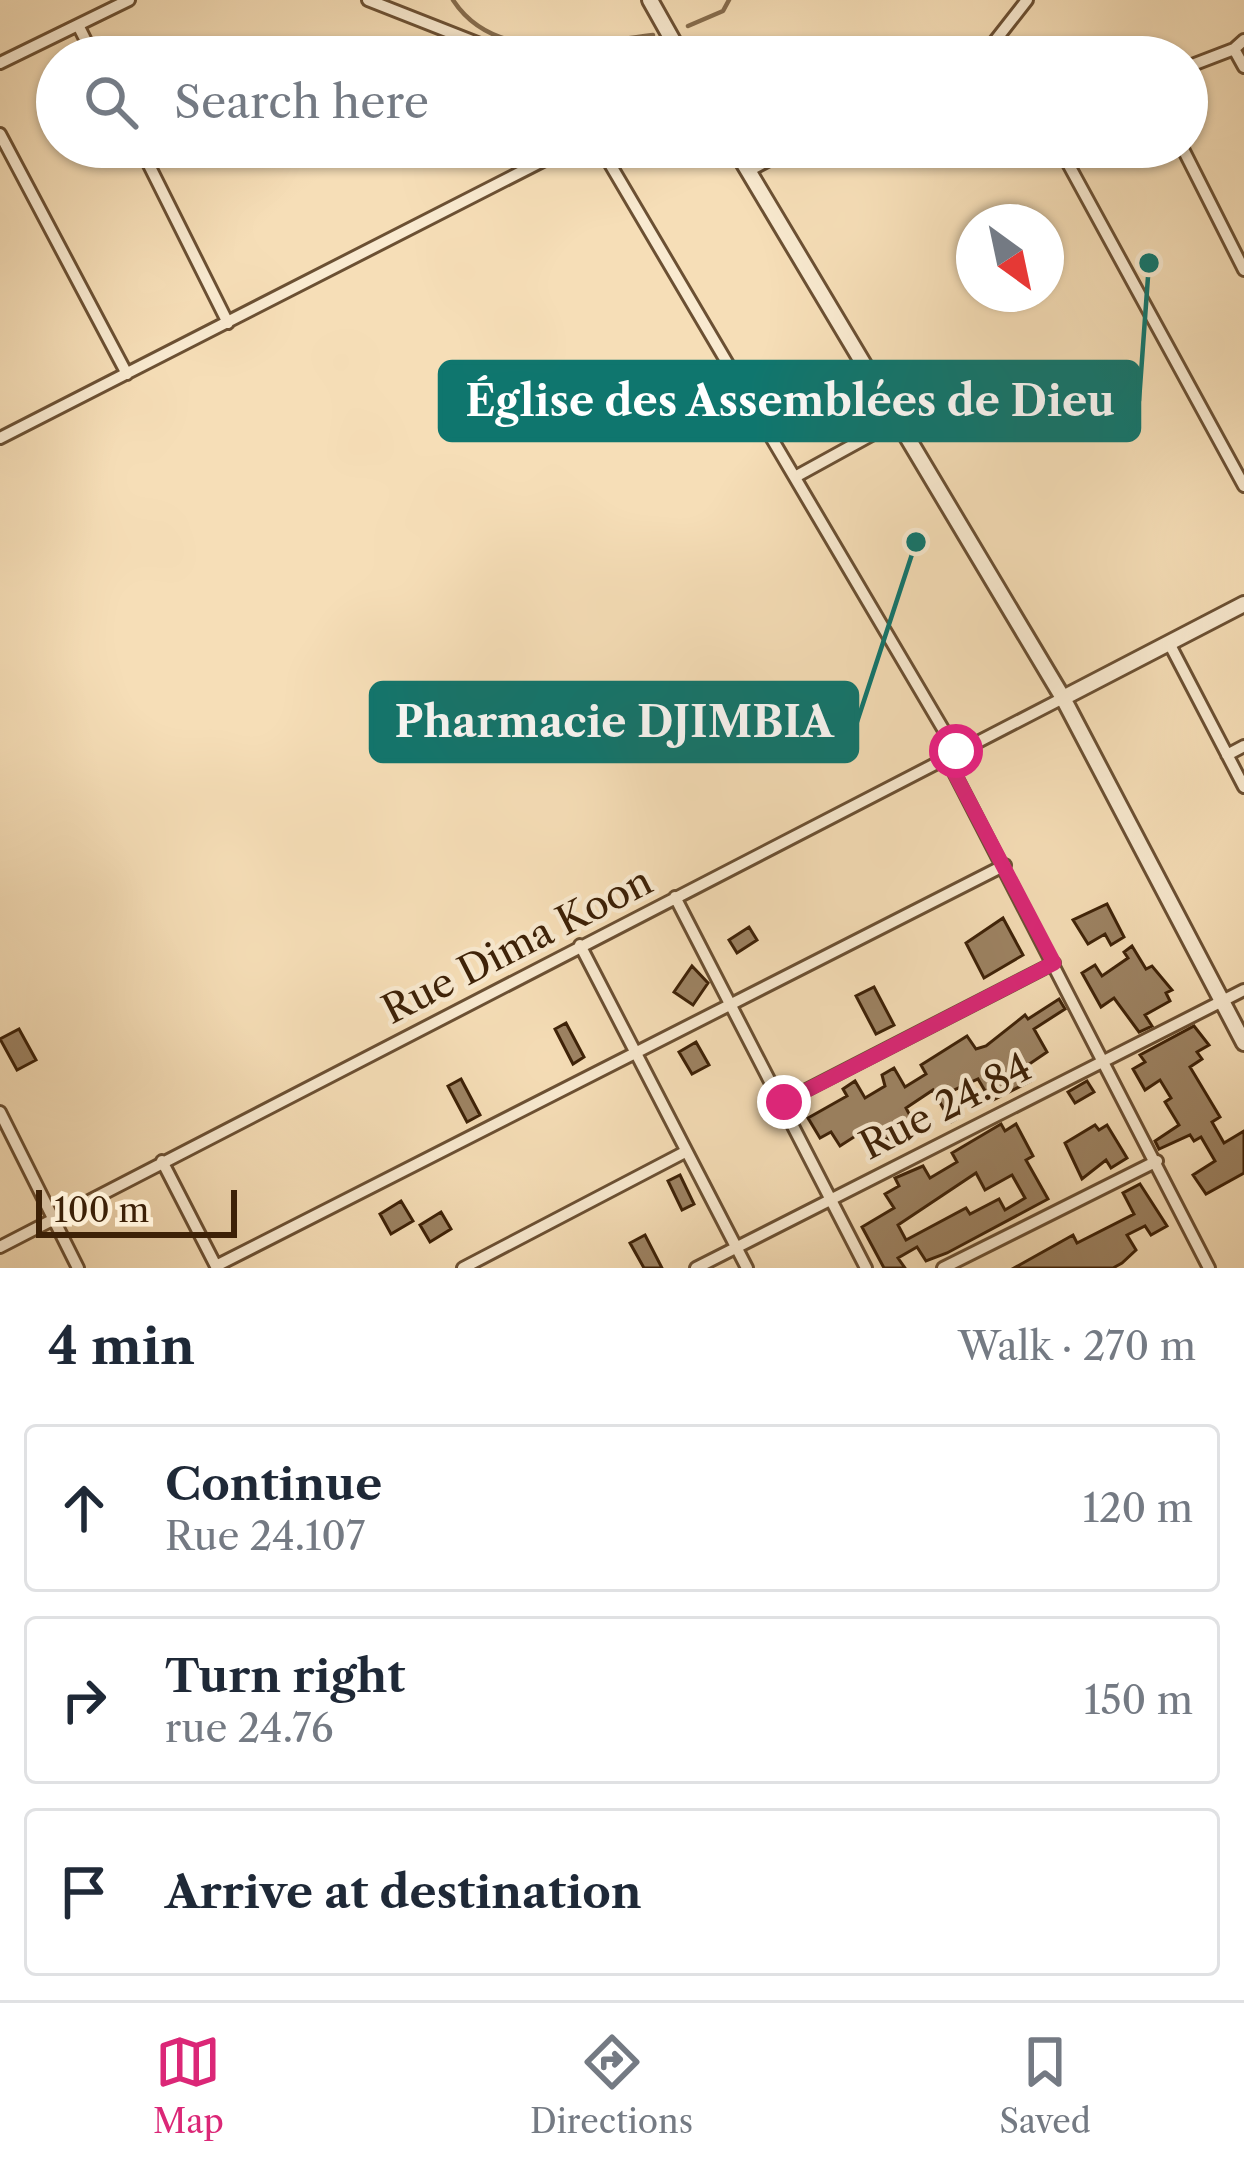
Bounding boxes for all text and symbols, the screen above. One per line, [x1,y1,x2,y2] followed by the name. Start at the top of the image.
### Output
[36,36,1208,168] search box
[78,69,144,135] icon: search
[174,74,429,130] text: Search here
[956,204,1064,312] north arrow
[440,362,1139,440] callout: Église des Assemblées de Dieu
[465,375,1115,427] text: Église des Assemblées de Dieu
[371,683,857,761] callout: Pharmacie DJIMBIA
[395,696,835,748] text: Pharmacie DJIMBIA
[929,724,983,778] route start
[374,856,660,1034] street label: Rue Dima Koon
[851,1042,1039,1170] street label: Rue 24.84
[757,1075,811,1129] route end
[36,1184,237,1237] scale bar
[54,1190,149,1231] text: 100 m
[48,1315,195,1377] text: 4 min
[958,1322,1196,1370] text: Walk · 270 m
[165,1456,382,1512] text: Continue
[51,1475,117,1541] icon: ahead
[1083,1484,1193,1532] text: 120 m
[165,1512,365,1560] text: Rue 24.107
[165,1648,405,1704] text: Turn right
[51,1667,117,1733] icon: right
[1084,1676,1193,1724] text: 150 m
[165,1704,334,1752] text: rue 24.76
[51,1859,117,1925] icon: arrive
[165,1864,642,1920] text: Arrive at destination
[153,2029,224,2142] tab: Map
[530,2029,693,2142] tab: Directions
[999,2029,1091,2142] tab: Saved

